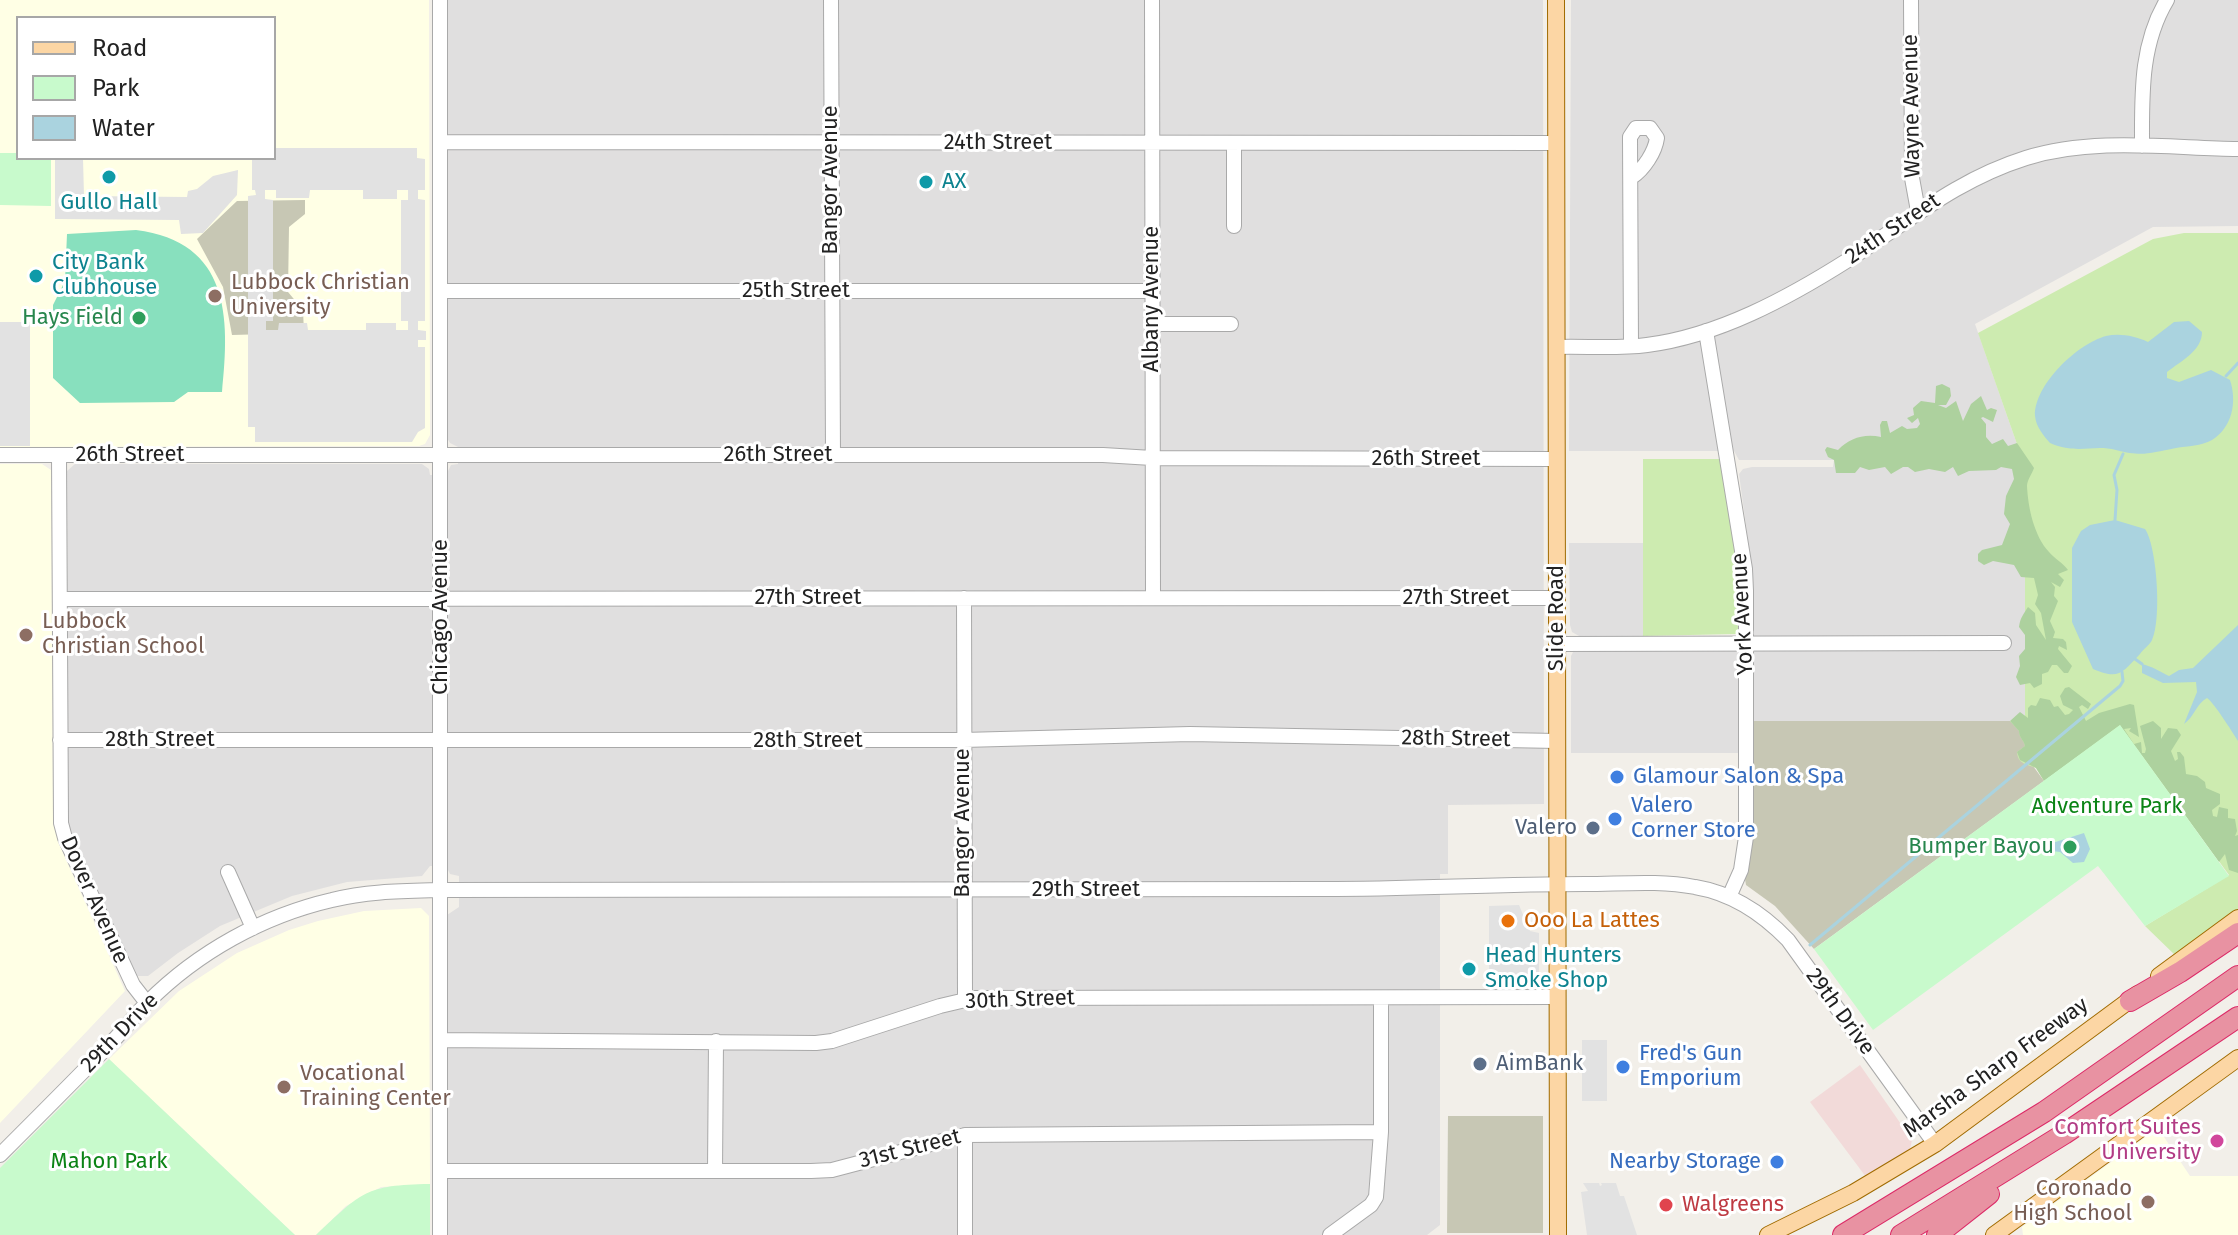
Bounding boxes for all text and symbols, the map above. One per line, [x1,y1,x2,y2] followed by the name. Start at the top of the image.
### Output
[16,16,276,160] legend
[92,34,147,62] text: Road
[1898,34,1926,178] street label: Wayne Avenue
[92,74,139,102] text: Park
[818,105,844,255] street label: Bangor Avenue
[92,114,155,142] text: Water
[944,130,1052,156] street label: 24th Street
[100,168,118,186] marker: Gullo Hall
[942,169,966,195] place label: AX
[917,173,935,191] marker: AX
[1841,188,1945,270] street label: 24th Street
[60,190,158,216] place label: Gullo Hall
[1139,226,1165,372] street label: Albany Avenue
[52,250,157,302] place label: City Bank Clubhouse
[27,267,45,285] marker: City Bank Clubhouse
[231,270,410,322] place label: Lubbock Christian University
[742,278,850,304] street label: 25th Street
[206,287,224,305] marker: Lubbock Christian University
[22,305,123,331] place label: Hays Field
[130,309,148,327] marker: Hays Field
[76,442,184,468] street label: 26th Street
[724,442,832,468] street label: 26th Street
[1372,446,1480,472] street label: 26th Street
[428,539,454,695] street label: Chicago Avenue
[1727,552,1759,676] street label: York Avenue
[1544,565,1570,671] street label: Slide Road
[755,585,861,611] street label: 27th Street
[1403,585,1509,611] street label: 27th Street
[42,609,204,660] place label: Lubbock Christian School
[17,626,35,644] marker: Lubbock Christian School
[1401,725,1511,753] street label: 28th Street
[105,727,215,753] street label: 28th Street
[753,728,863,754] street label: 28th Street
[950,748,976,898] street label: Bangor Avenue
[1633,764,1844,790] place label: Glamour Salon & Spa
[1608,768,1626,786] marker: Glamour Salon & Spa
[1631,793,1756,844] place label: Valero Corner Store
[2031,794,2183,820] park label: Adventure Park
[1606,810,1624,828] marker: Valero Corner Store
[1515,815,1577,841] place label: Valero
[1584,819,1602,837] marker: Valero
[54,832,134,968] street label: Dover Avenue
[1908,834,2054,860] place label: Bumper Bayou
[2061,838,2079,856] marker: Bumper Bayou
[1032,877,1140,903] street label: 29th Street
[1524,908,1660,934] place label: Ooo La Lattes
[1499,912,1517,930] marker: Ooo La Lattes
[1485,943,1621,994] place label: Head Hunters Smoke Shop
[1460,960,1478,978] marker: Head Hunters Smoke Shop
[1800,964,1880,1060] street label: 29th Drive
[965,985,1075,1015] street label: 30th Street
[76,988,164,1078] street label: 29th Drive
[1898,992,2094,1144] street label: Marsha Sharp Freeway
[1639,1041,1742,1092] place label: Fred's Gun Emporium
[1496,1051,1583,1077] place label: AimBank
[1471,1055,1489,1073] marker: AimBank
[1614,1058,1632,1076] marker: Fred's Gun Emporium
[300,1061,451,1112] place label: Vocational Training Center
[275,1078,293,1096] marker: Vocational Training Center
[2054,1115,2201,1166] place label: Comfort Suites University
[857,1124,963,1174] street label: 31st Street
[2208,1132,2226,1150] marker: Comfort Suites University
[51,1149,167,1175] park label: Mahon Park
[1609,1149,1761,1175] place label: Nearby Storage
[1768,1153,1786,1171] marker: Nearby Storage
[2013,1176,2132,1228] place label: Coronado High School
[1682,1192,1784,1218] place label: Walgreens
[2139,1193,2157,1211] marker: Coronado High School
[1657,1196,1675,1214] marker: Walgreens

